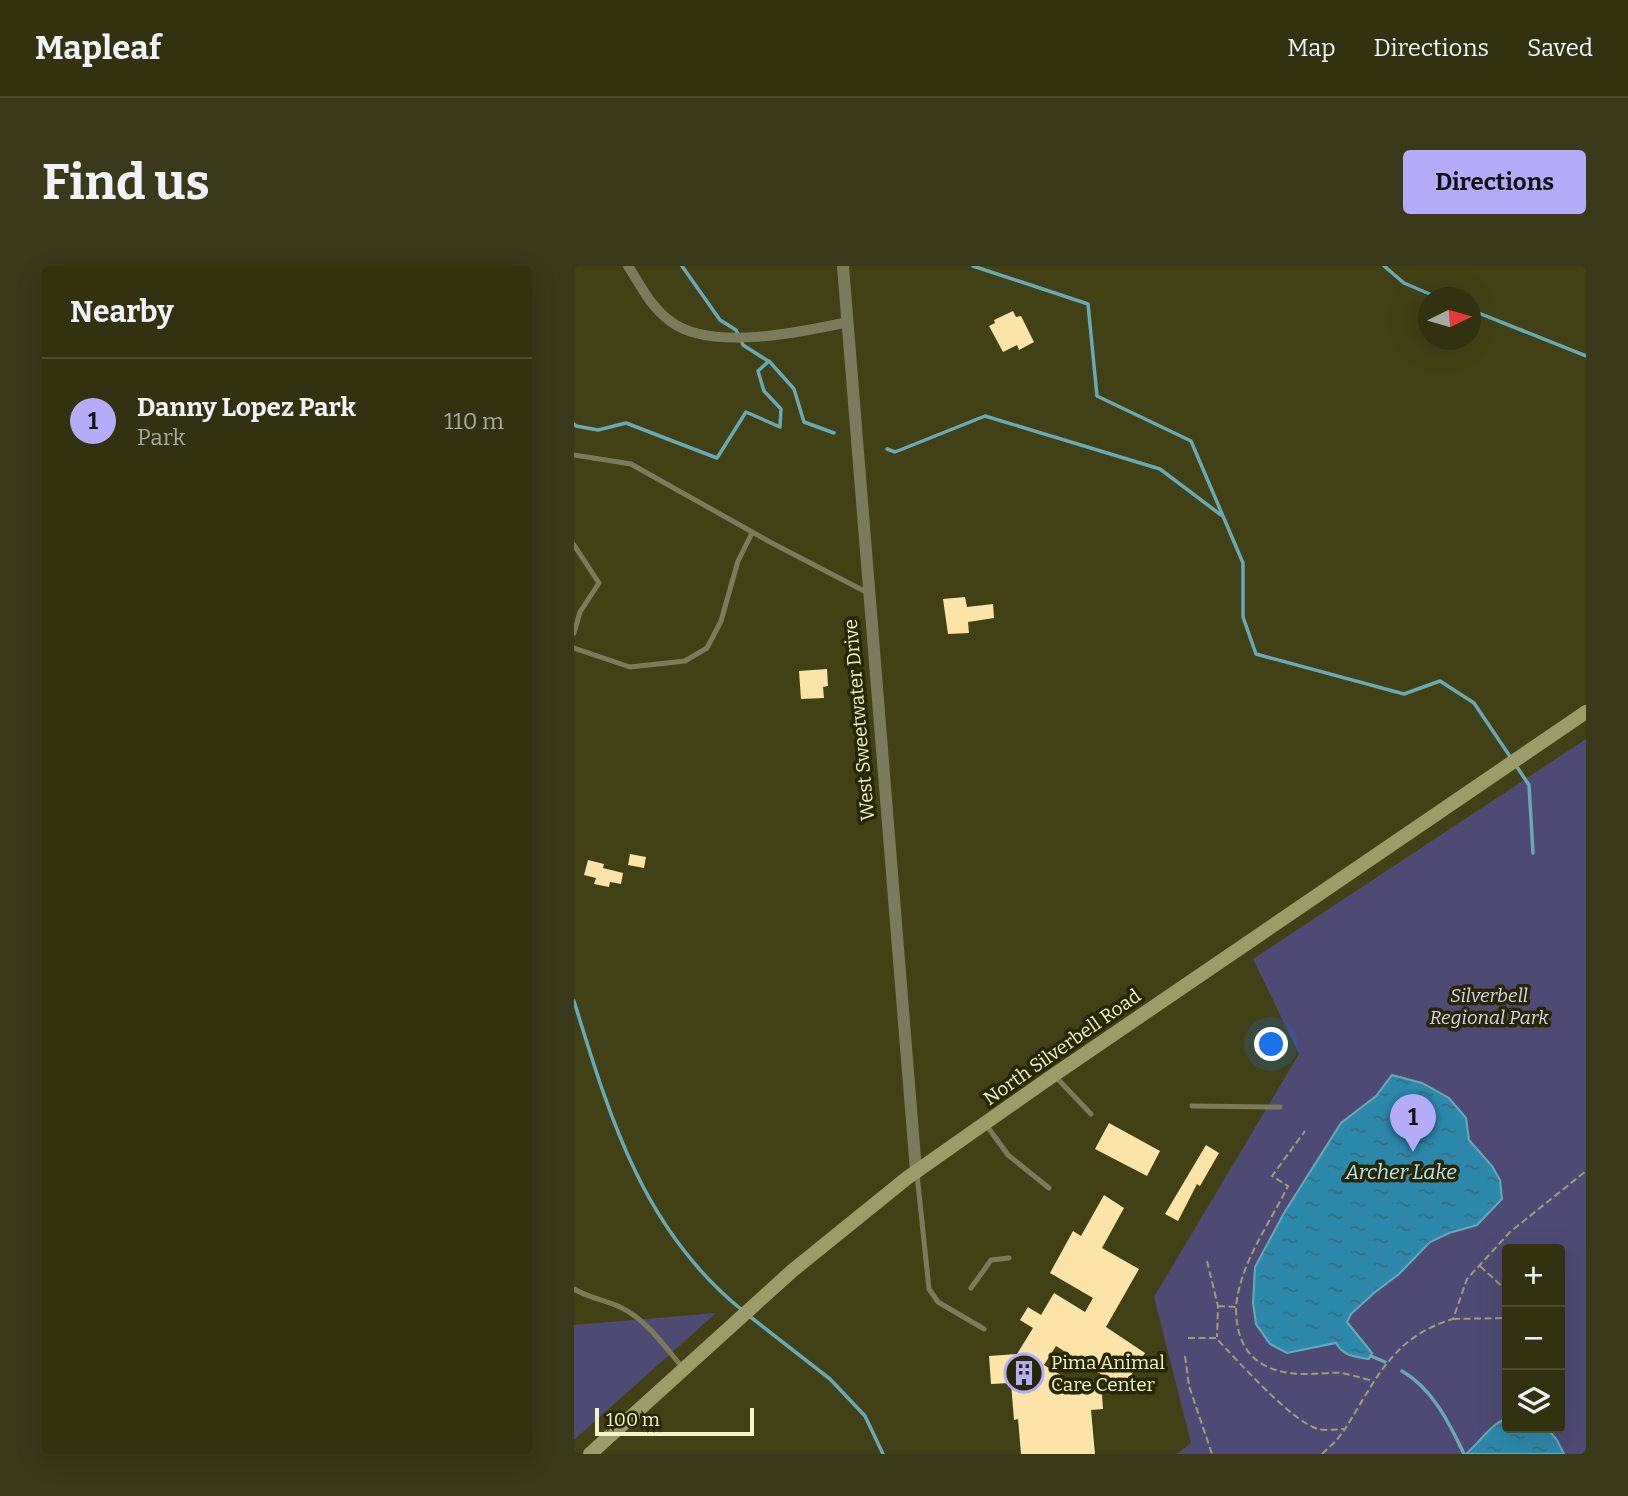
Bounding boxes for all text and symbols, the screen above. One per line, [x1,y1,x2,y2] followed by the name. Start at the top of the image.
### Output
[35,28,161,68] text: Mapleaf
[1287,34,1336,62] text: Map
[1374,34,1489,62] text: Directions
[1527,34,1593,62] text: Saved
[1403,150,1586,214] button: Directions
[42,153,210,212] text: Find us
[1418,287,1481,350] north arrow
[70,294,174,330] text: Nearby
[137,392,356,423] text: Danny Lopez Park
[88,407,98,435] text: 1
[444,407,504,435] text: 110 m
[137,423,186,451] text: Park
[839,618,879,822] street label: West Sweetwater Drive
[979,984,1145,1110] street label: North Silverbell Road
[1429,984,1549,1029] park label: Silverbell Regional Park
[1254,1027,1288,1061] your location
[1390,1094,1436,1152] pin: 1
[1344,1159,1457,1185] water label: Archer Lake
[1502,1244,1565,1433] map controls
[1502,1244,1565,1307] button: +
[1502,1307,1565,1370] button: −
[1051,1351,1165,1396] place label: Pima Animal Care Center
[1003,1352,1045,1394] building icon: Pima Animal Care Center
[1502,1370,1565,1433] button: layers
[595,1405,754,1437] scale bar
[606,1408,660,1431] text: 100 m

